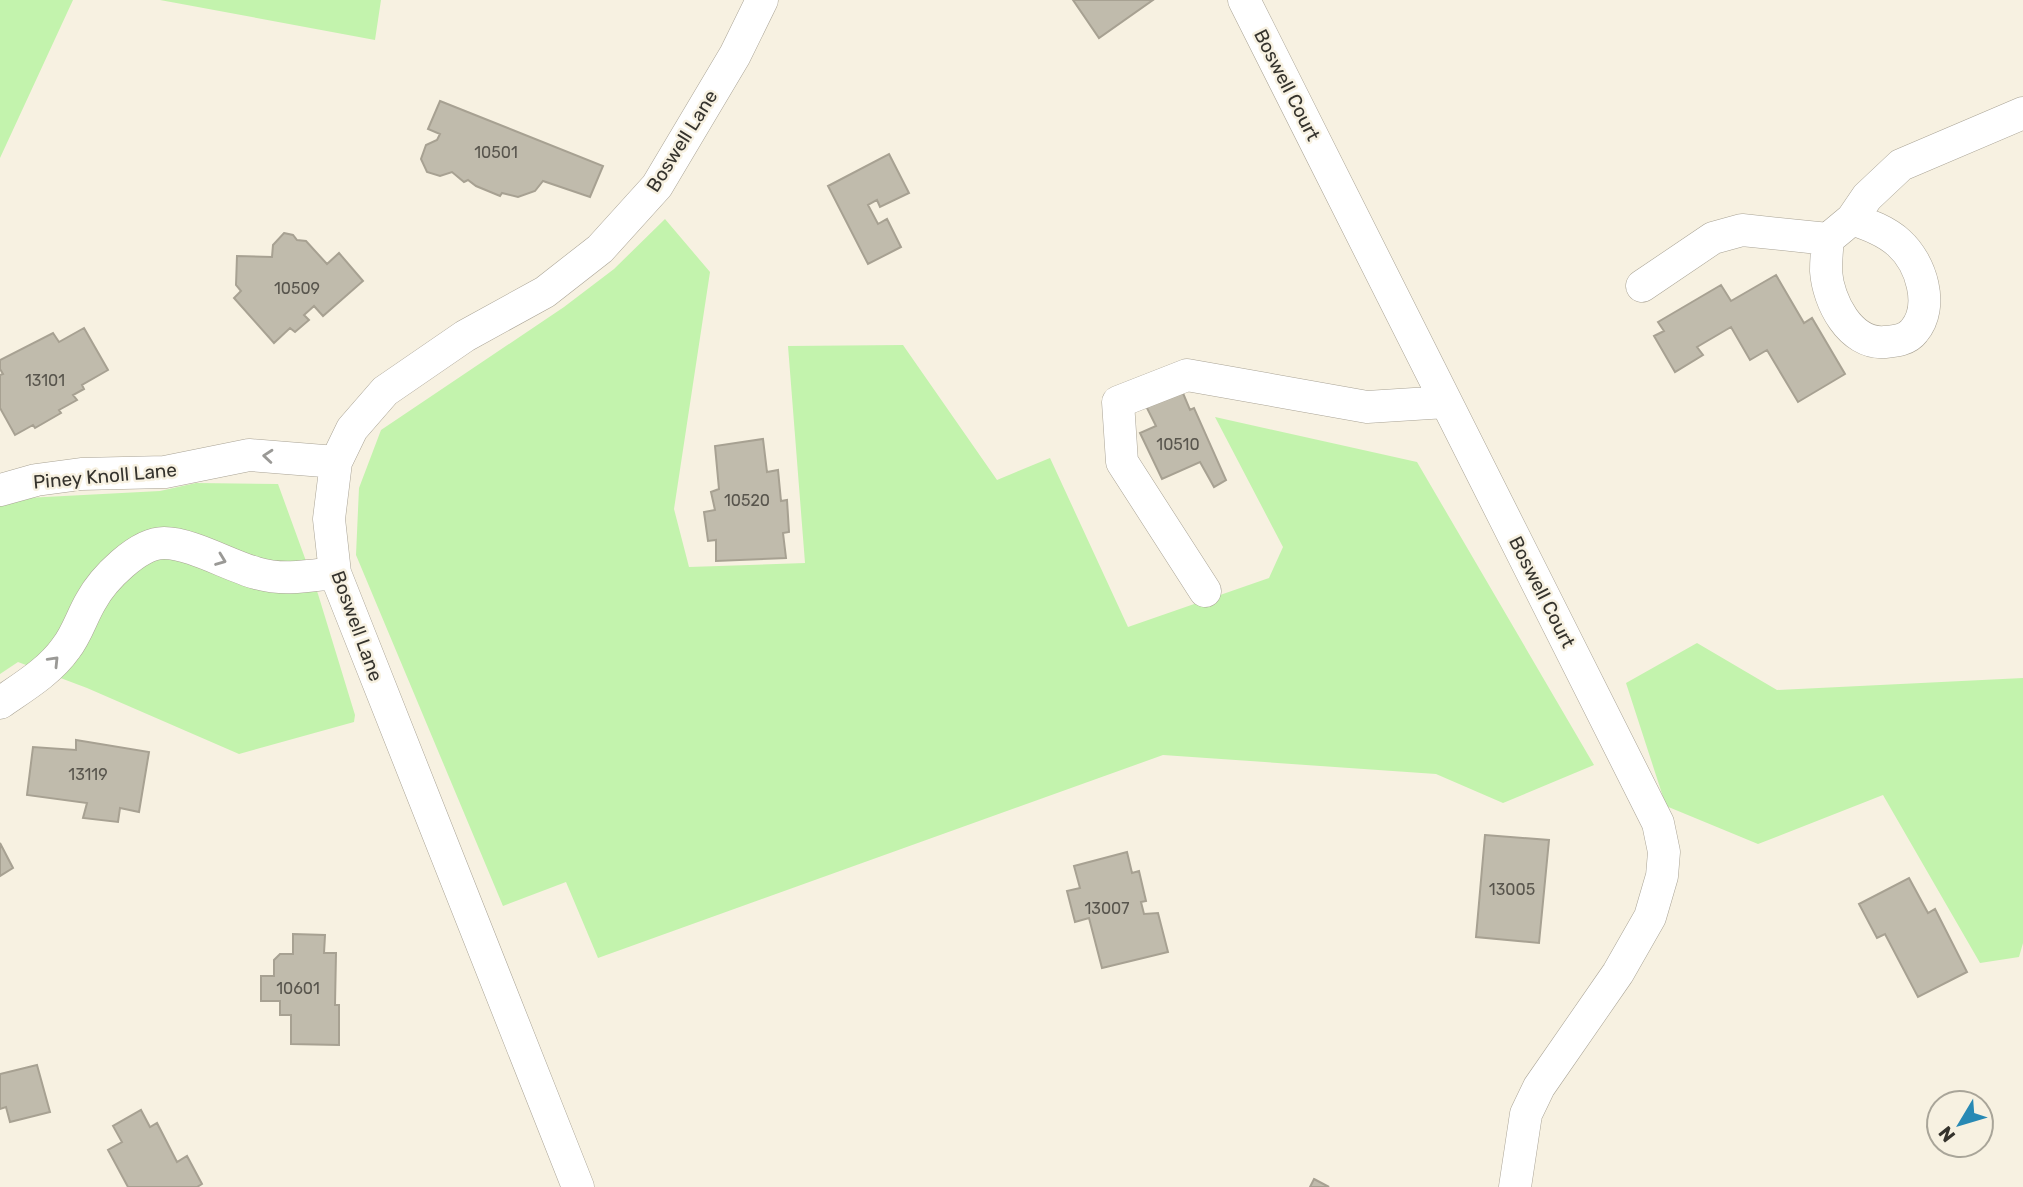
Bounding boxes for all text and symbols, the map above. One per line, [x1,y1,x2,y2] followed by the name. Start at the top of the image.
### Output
[1249,25,1325,145] street label: Boswell Court
[642,86,722,196] street label: Boswell Lane
[474,143,518,162] house number: 10501
[274,279,320,298] house number: 10509
[25,371,65,390] house number: 13101
[1156,435,1200,454] house number: 10510
[262,449,273,464] one-way arrow
[32,458,178,494] street label: Piney Knoll Lane
[724,491,770,510] house number: 10520
[1504,532,1580,652] street label: Boswell Court
[214,552,226,566] one-way arrow
[326,568,388,684] street label: Boswell Lane
[45,656,58,669] one-way arrow
[68,765,108,784] house number: 13119
[1489,880,1535,899] house number: 13005
[1085,899,1130,918] house number: 13007
[276,979,320,998] house number: 10601
[1925,1089,1995,1159] north arrow
[1934,1122,1960,1147] text: N

